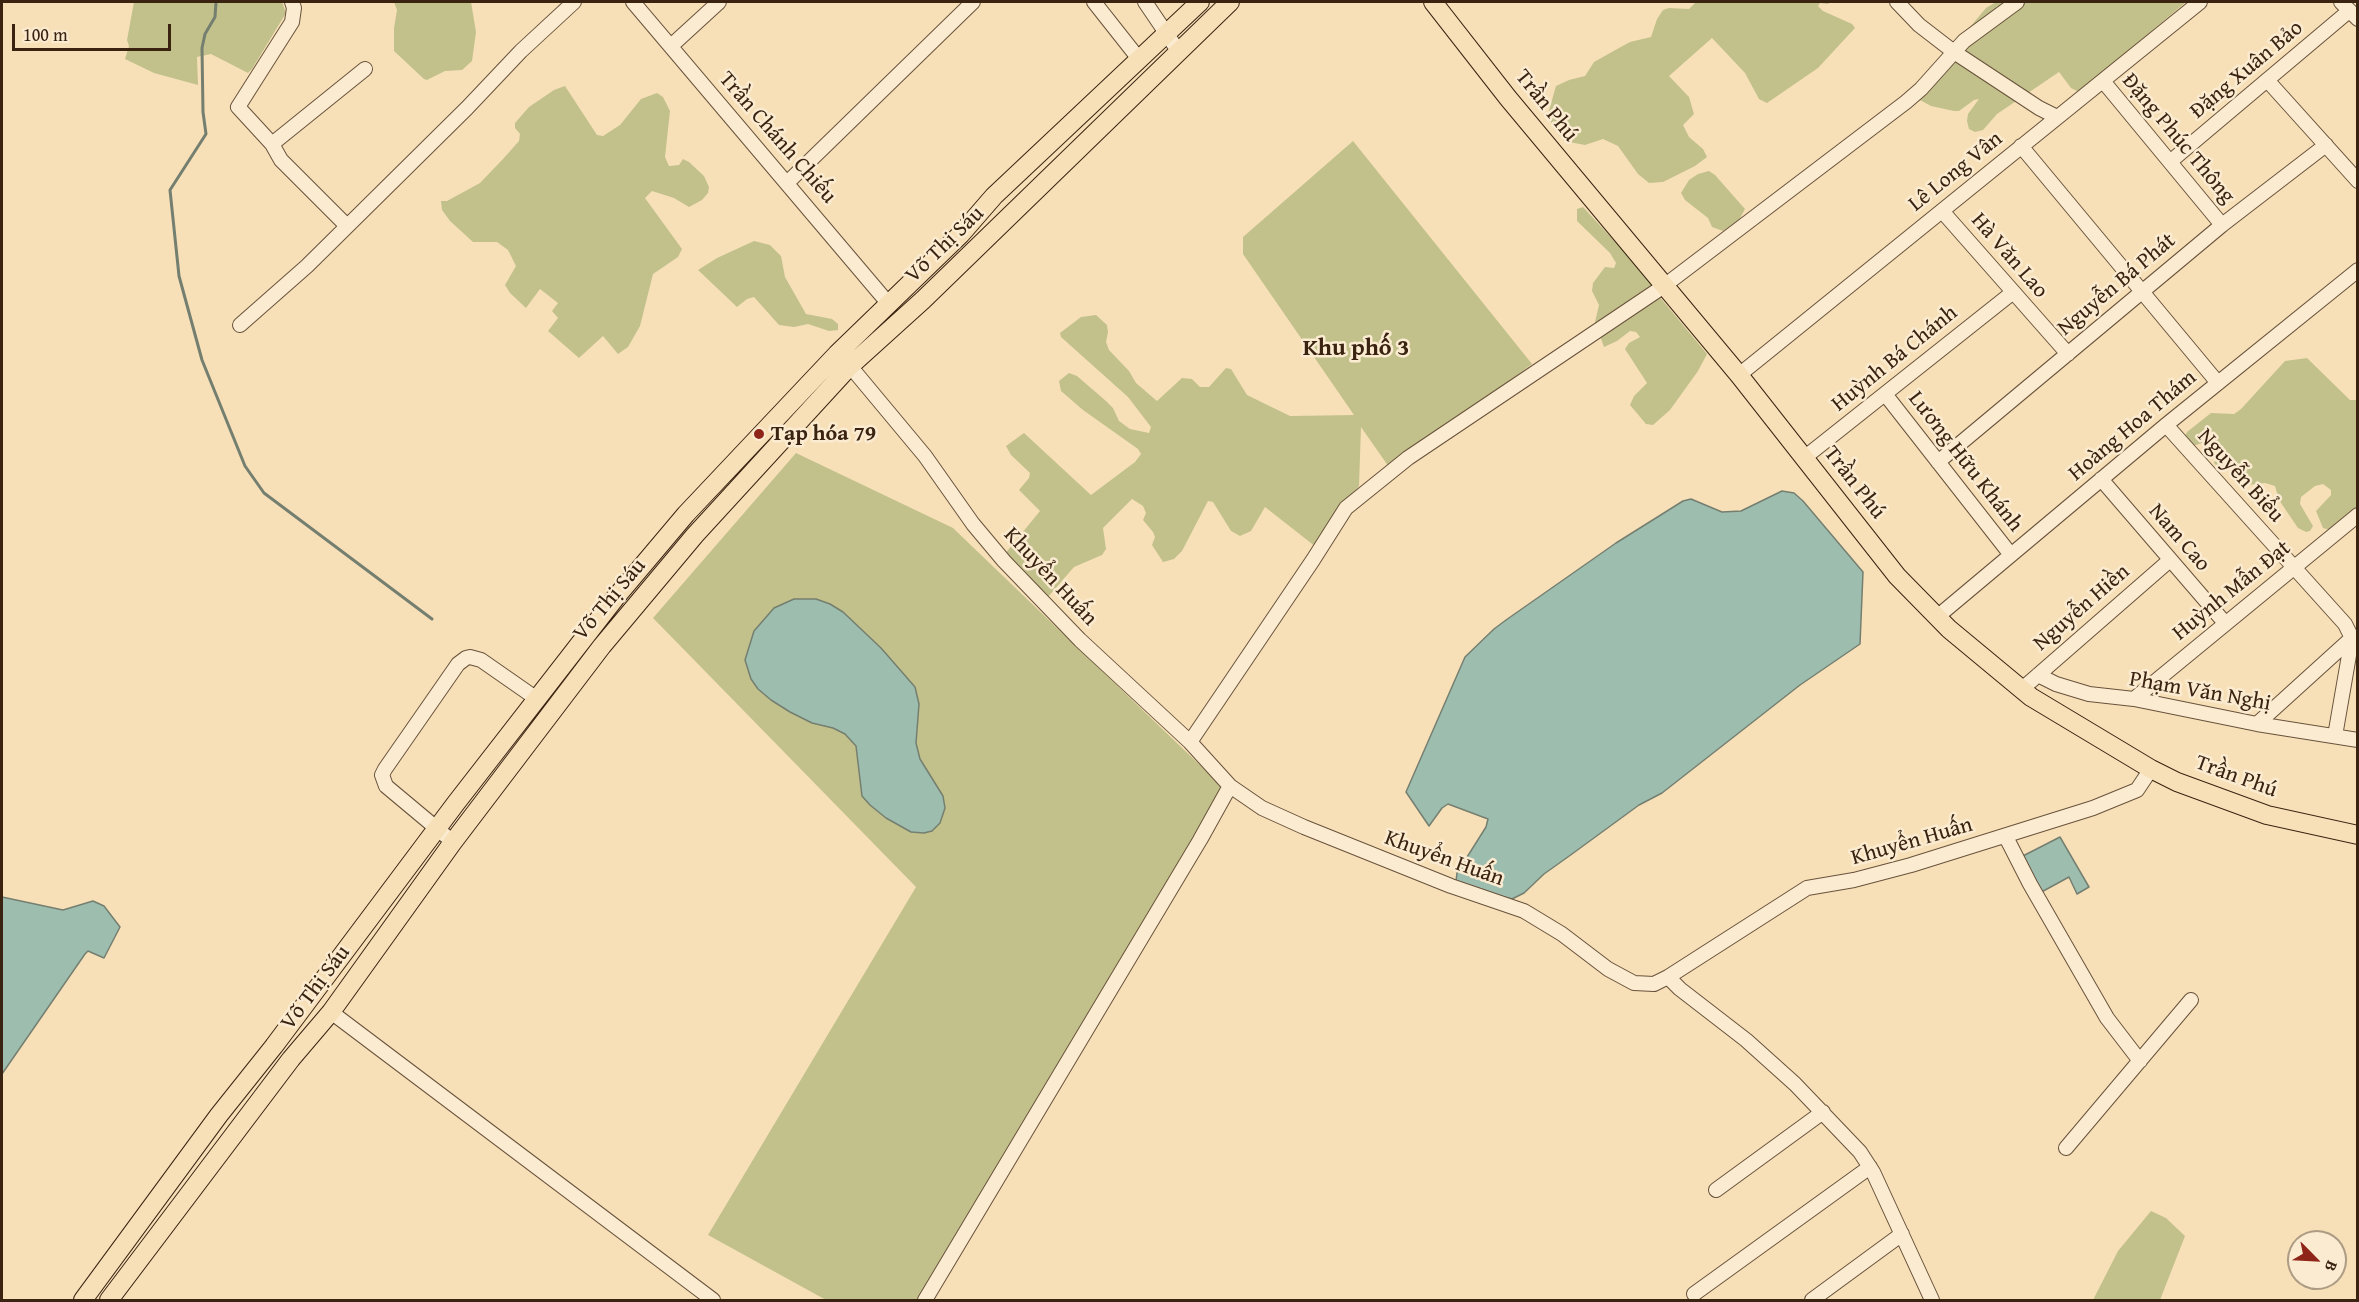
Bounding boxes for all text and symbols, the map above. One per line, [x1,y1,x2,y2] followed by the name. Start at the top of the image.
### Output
[15,12,174,50] scale bar
[2185,15,2309,125] street label: Đặng Xuân Bảo
[23,21,68,48] text: 100 m
[1509,65,1583,147] street label: Trần Phú
[713,67,841,209] street label: Trần Chánh Chiếu
[2116,69,2240,209] street label: Đặng Phúc Thông
[1904,126,2008,218] street label: Lê Long Vân
[900,201,990,289] street label: Võ Thị Sáu
[1965,208,2053,304] street label: Hà Văn Lao
[2053,228,2181,342] street label: Nguyễn Bá Phát
[1827,300,1963,418] street label: Huỳnh Bá Chánh
[1303,335,1409,363] district label: Khu phố 3
[2064,365,2202,487] street label: Hoàng Hoa Thám
[1902,387,2028,537] street label: Lương Hữu Khánh
[771,421,876,447] place label: Tạp hóa 79
[2191,424,2289,528] street label: Nguyễn Biểu
[752,427,766,441] marker: Tạp hóa 79
[1817,441,1891,525] street label: Trần Phú
[2142,499,2216,577] street label: Nam Cao
[998,522,1102,632] street label: Khuyển Huấn
[2168,535,2296,647] street label: Huỳnh Mẫn Đạt
[568,554,652,646] street label: Võ Thị Sáu
[2028,559,2136,657] street label: Nguyễn Hiền
[2127,667,2273,717] street label: Phạm Văn Nghị
[2192,750,2280,804] street label: Trần Phú
[1848,812,1976,872] street label: Khuyển Huấn
[1381,825,1507,893] street label: Khuyển Huấn
[276,940,356,1036] street label: Võ Thị Sáu
[2287,1230,2347,1290] north arrow
[2319,1257,2345,1276] text: B

